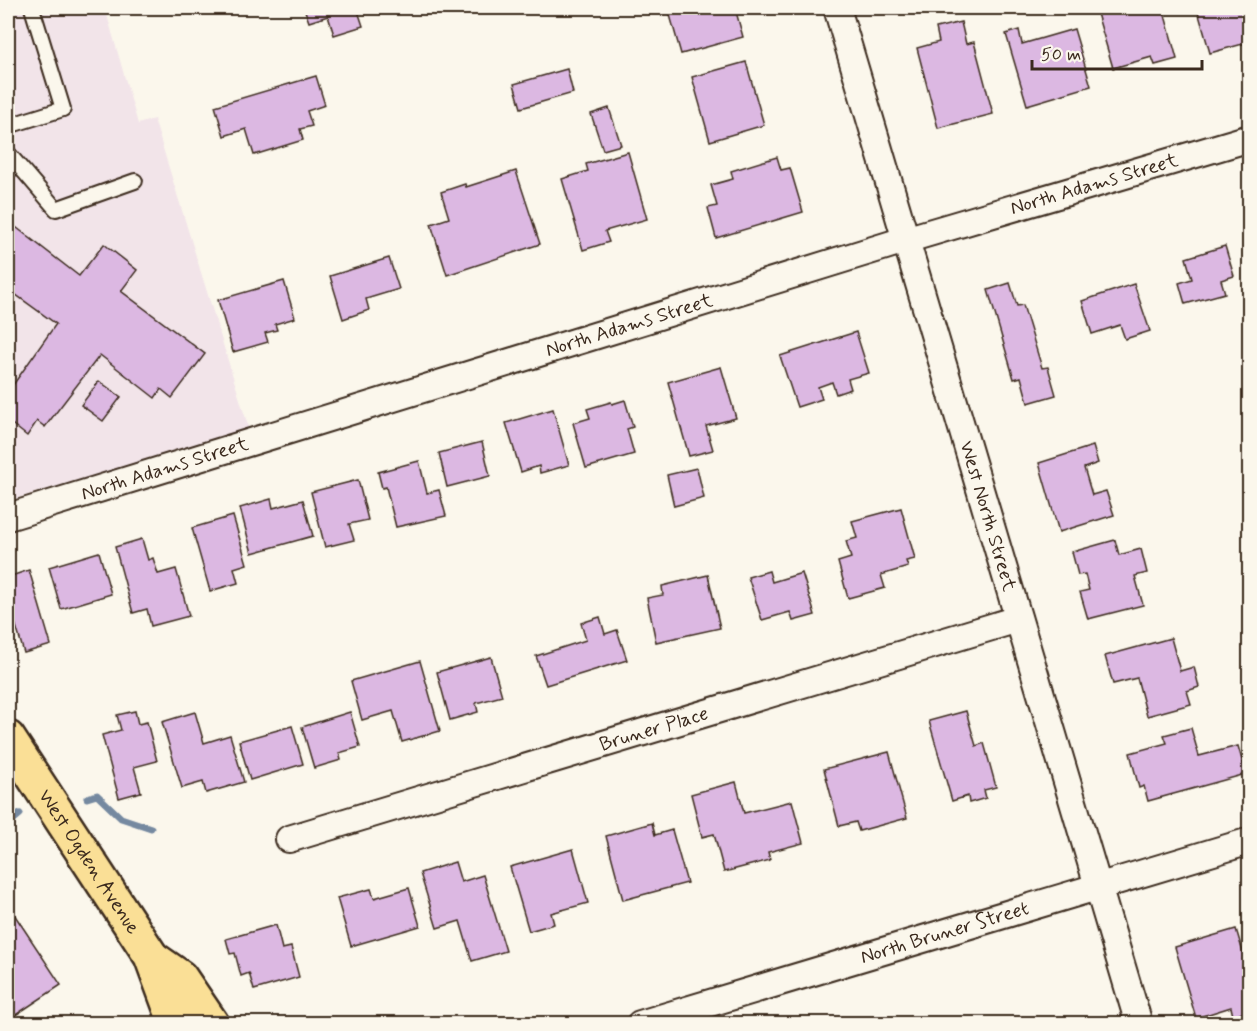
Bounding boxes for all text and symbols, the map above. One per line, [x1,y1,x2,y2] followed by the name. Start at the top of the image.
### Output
[1032,33,1202,71] scale bar
[1041,43,1081,67] text: 50 m
[1007,146,1181,222] street label: North Adams Street
[542,287,716,364] street label: North Adams Street
[78,430,252,507] street label: North Adams Street
[953,438,1023,595] street label: West North Street
[596,700,711,758] street label: Bruner Place
[32,784,147,939] street label: West Ogden Avenue
[857,895,1032,971] street label: North Bruner Street

